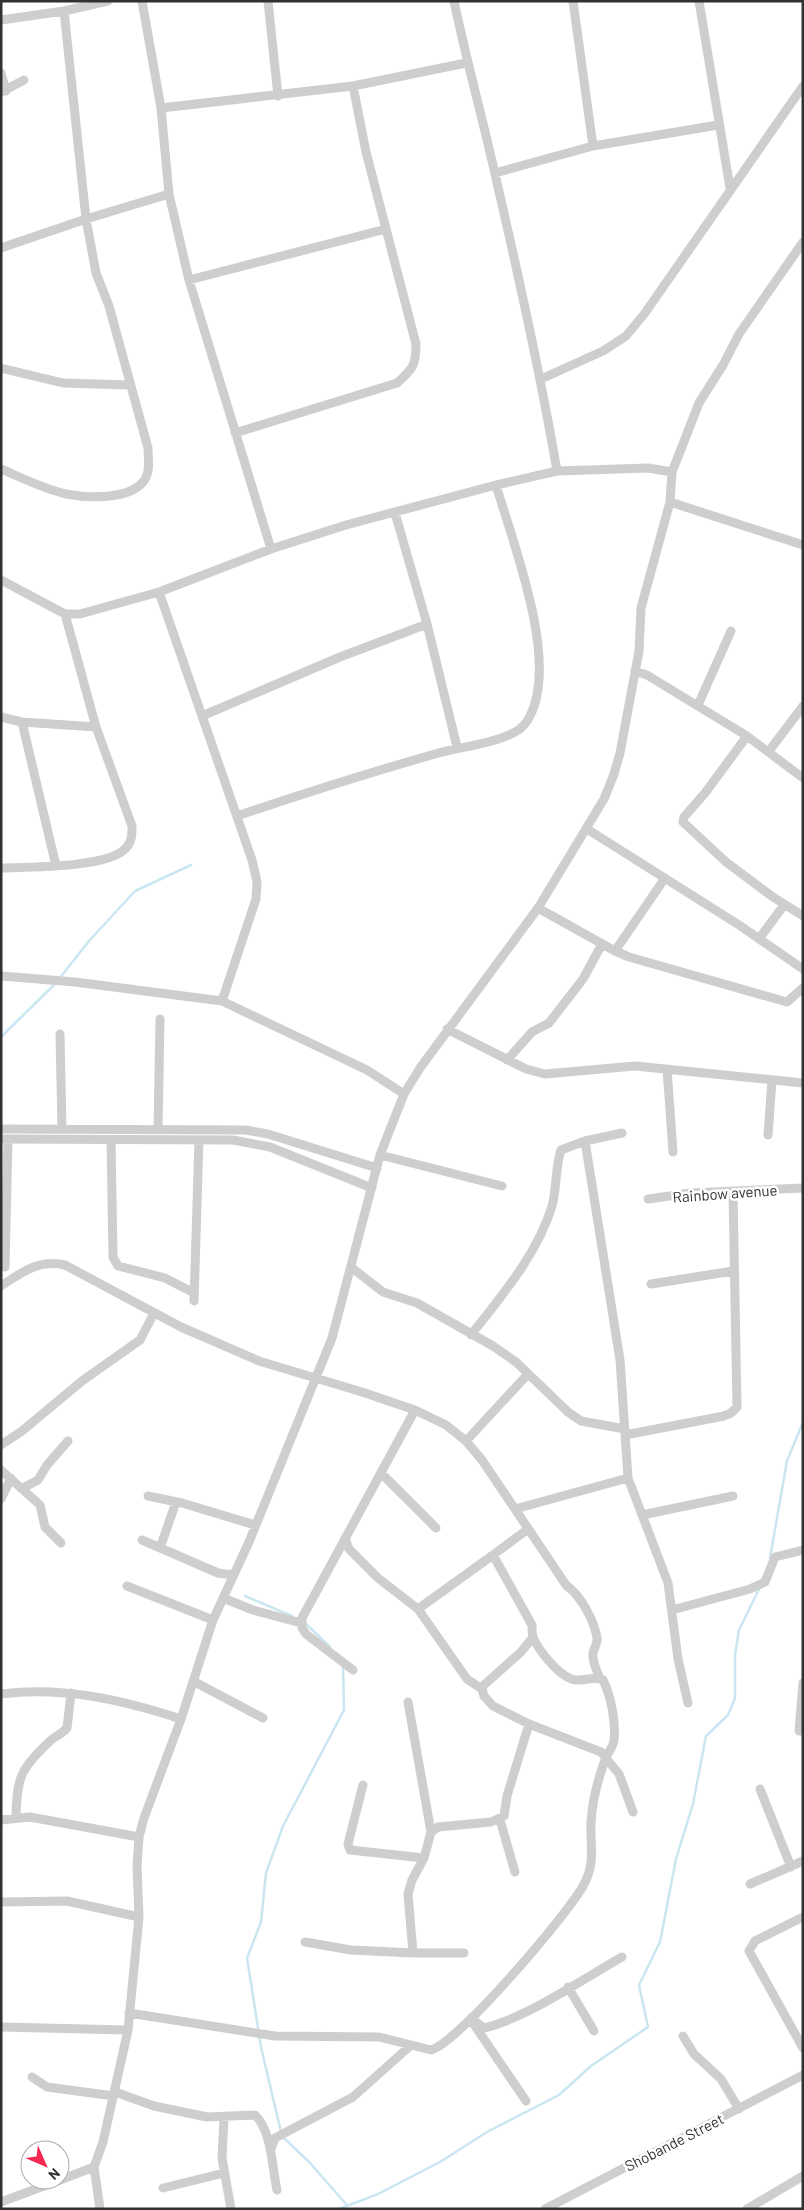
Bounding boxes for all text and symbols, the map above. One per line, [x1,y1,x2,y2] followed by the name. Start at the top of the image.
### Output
[672,1180,778,1206] street label: Rainbow avenue
[621,2109,727,2175] street label: Shobande Street
[20,2140,70,2190] north arrow
[45,2165,64,2184] text: N

